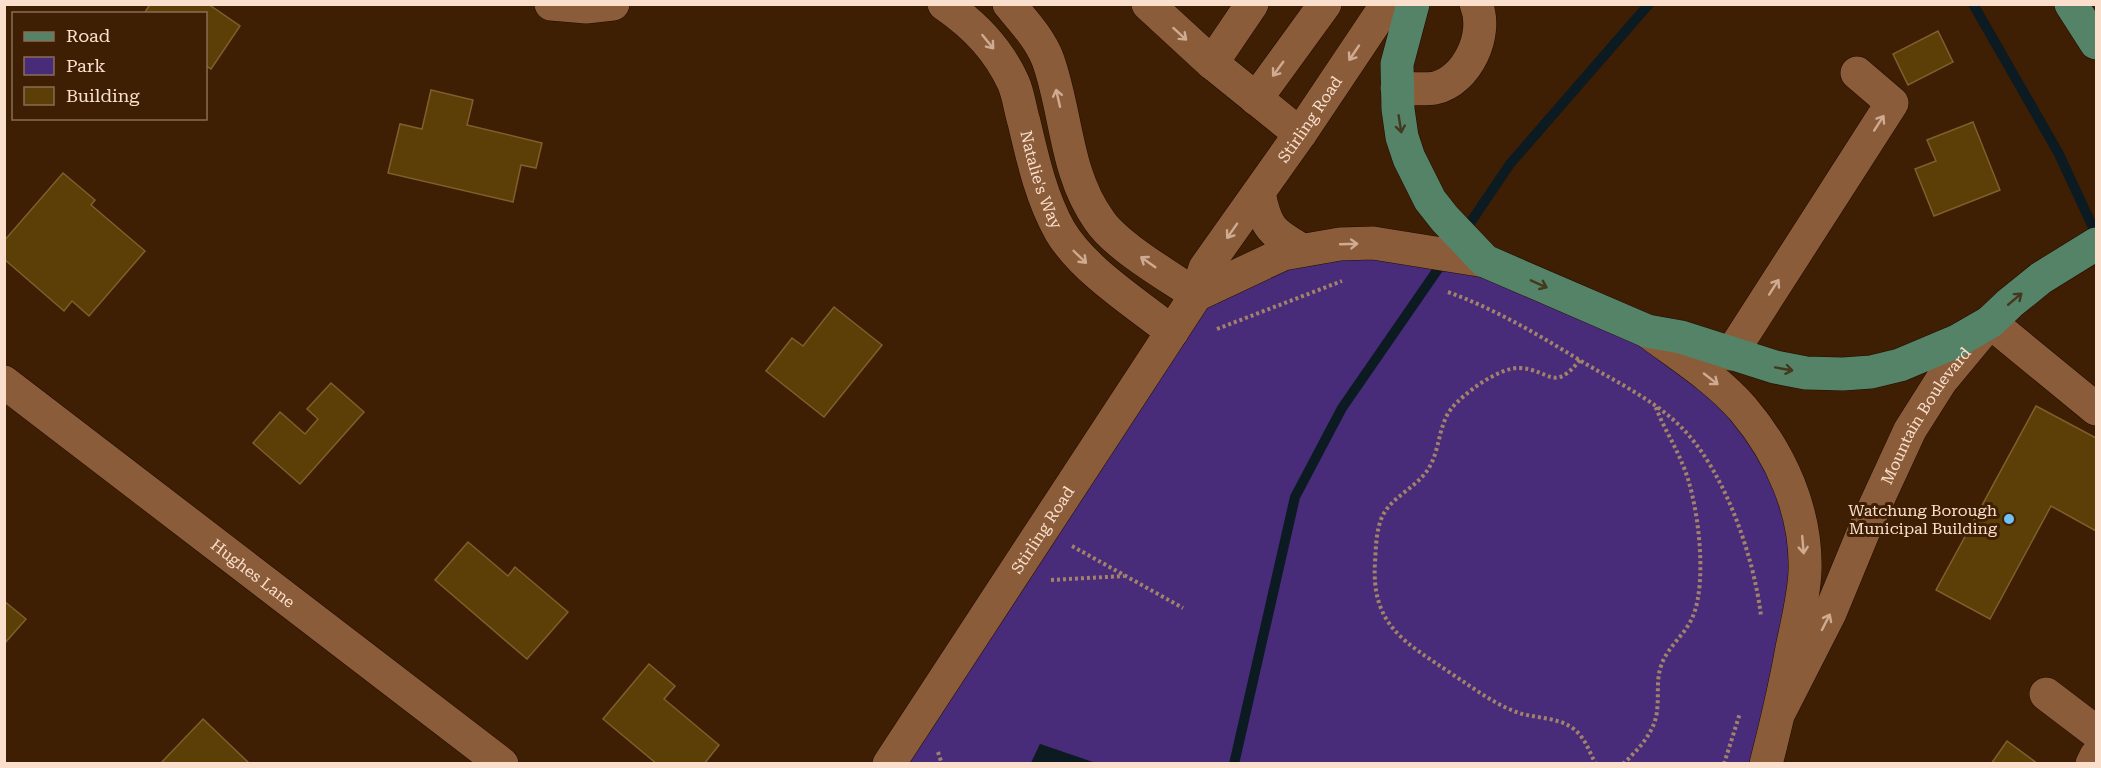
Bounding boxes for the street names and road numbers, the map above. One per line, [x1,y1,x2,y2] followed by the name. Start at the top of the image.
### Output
[1274,73,1346,166] street label: Stirling Road
[1016,128,1066,232] street label: Natalie's Way
[1877,344,1975,487] street label: Mountain Boulevard
[1007,483,1078,577] street label: Stirling Road
[207,535,299,612] street label: Hughes Lane

